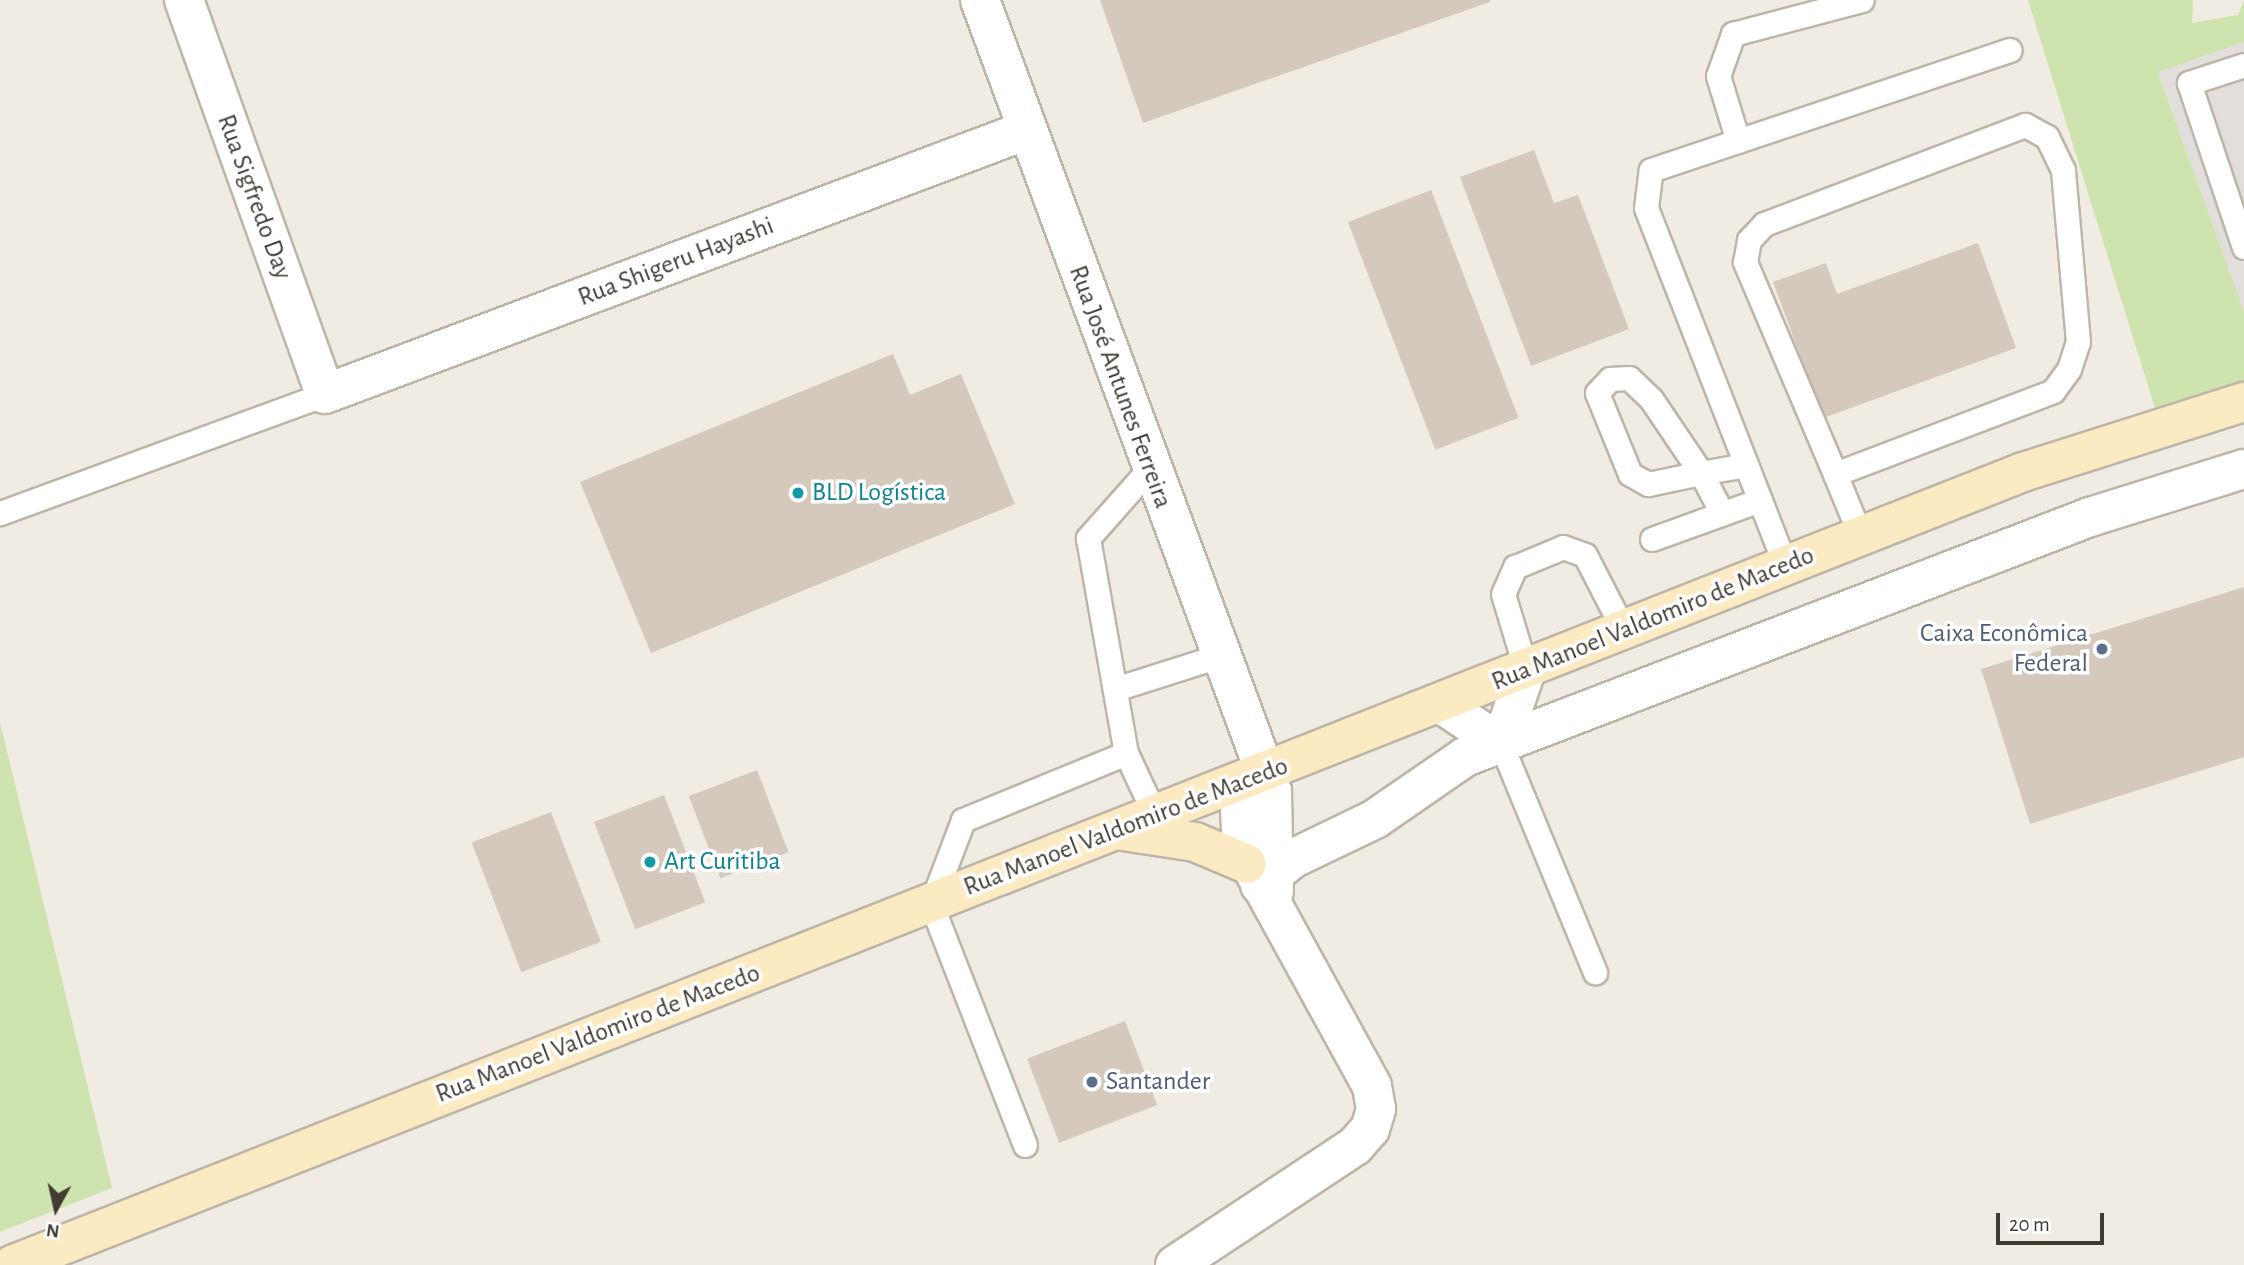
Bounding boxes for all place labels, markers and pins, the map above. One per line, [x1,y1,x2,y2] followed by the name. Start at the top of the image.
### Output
[812,477,946,509] place label: BLD Logística
[790,485,806,501] marker: BLD Logística
[1920,618,2088,680] place label: Caixa Econômica Federal
[2094,641,2110,657] marker: Caixa Econômica Federal
[664,846,781,878] place label: Art Curitiba
[642,854,658,870] marker: Art Curitiba
[1106,1066,1210,1098] place label: Santander
[1084,1074,1100,1090] marker: Santander

